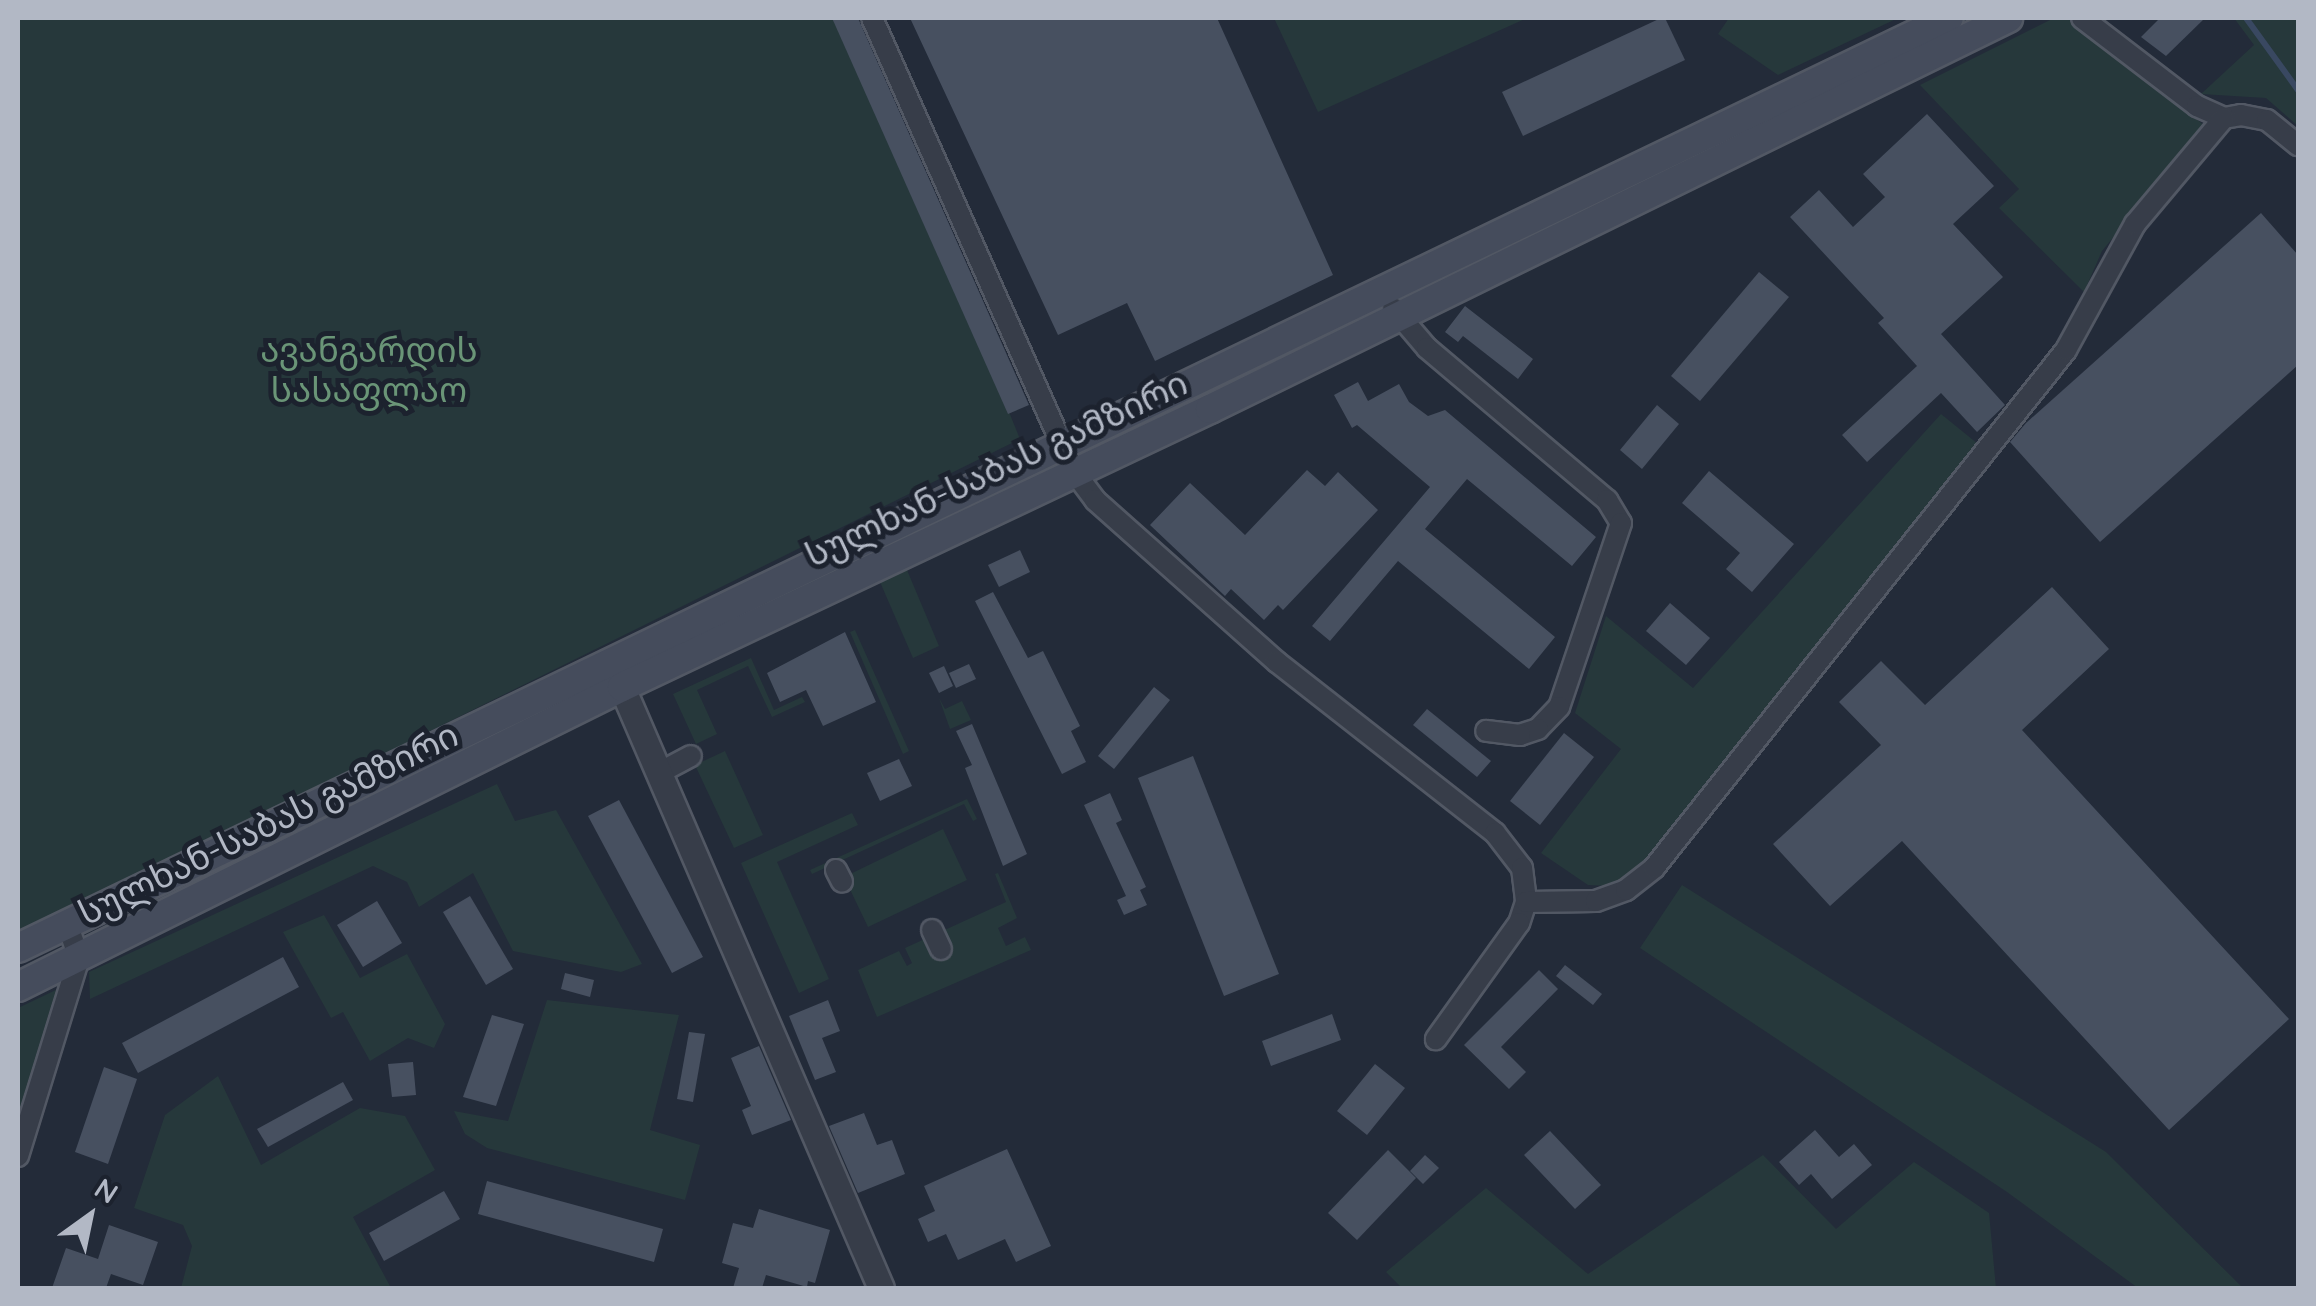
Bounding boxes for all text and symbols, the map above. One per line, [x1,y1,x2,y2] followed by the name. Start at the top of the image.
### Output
[260,328,478,410] park label: ავანგარდის სასაფლაო
[798,361,1194,575] street label: სულხან-საბას გამზირი
[71,713,465,933] street label: სულხან-საბას გამზირი
[40,1166,140,1266] north arrow
[88,1170,125,1211] text: N

